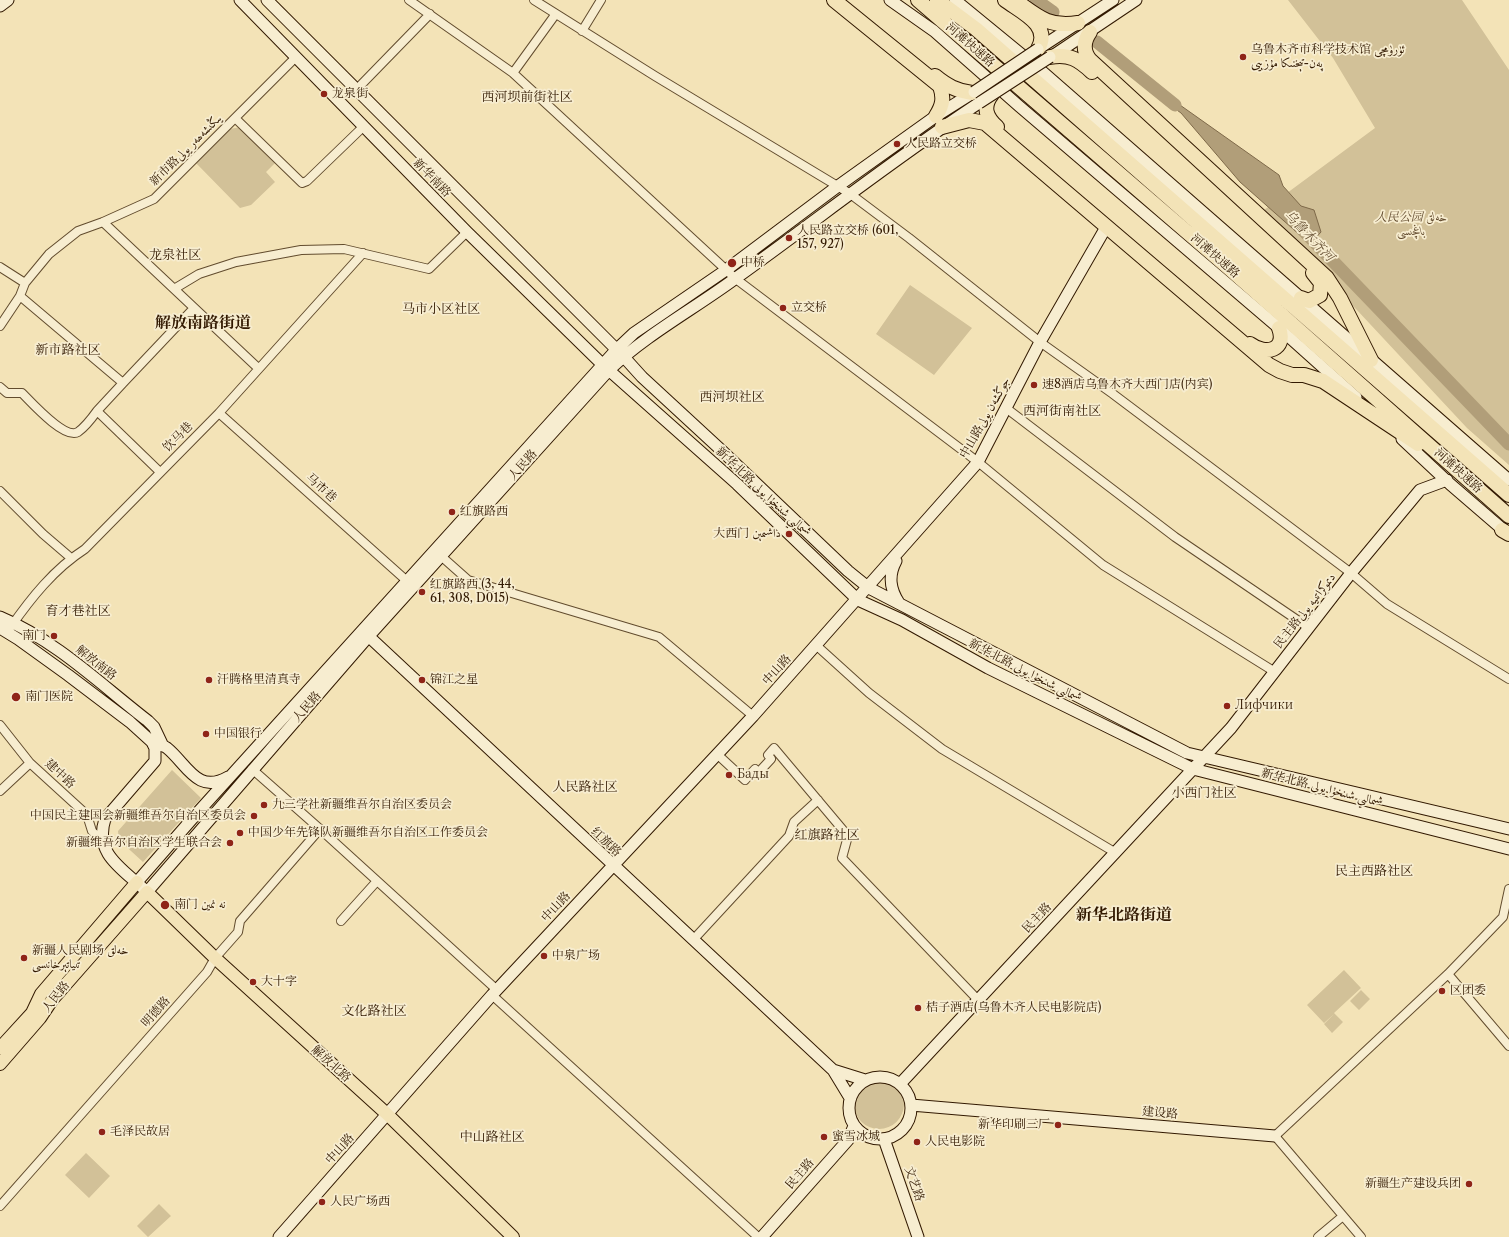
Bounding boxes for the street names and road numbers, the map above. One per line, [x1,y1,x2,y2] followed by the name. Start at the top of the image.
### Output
[943,20,997,70] street label: 河滩快速路
[147,111,225,189] street label: 新市路يىڭىشەھەر يولى
[410,156,454,200] street label: 新华南路
[1188,231,1242,281] street label: 河滩快速路
[957,375,1013,461] street label: 中山路جوڭشەن يولى
[160,419,196,455] street label: 饮马巷
[713,444,813,540] street label: 新华北路 شىمالىي شىنخۇا يولى
[1431,446,1485,496] street label: 河滩快速路
[506,447,540,483] street label: 人民路
[303,471,339,505] street label: 马市巷
[1271,570,1339,652] street label: 民主路دىموكراتىيە يولى
[966,636,1084,706] street label: 新华北路 شىمالىي شىنخۇا يولى
[73,643,119,683] street label: 解放南路
[760,652,794,688] street label: 中山路
[290,689,324,725] street label: 人民路
[42,756,78,792] street label: 建中路
[1260,766,1384,810] street label: 新华北路 شىمالىي شىنخۇا يولى
[588,824,624,860] street label: 红旗路
[538,889,574,925] street label: 中山路
[1019,900,1055,936] street label: 民主路
[39,978,73,1016] street label: 人民路
[139,994,173,1030] street label: 明德路
[308,1043,354,1085] street label: 解放北路
[1141,1104,1179,1122] street label: 建设路
[323,1131,357,1167] street label: 中山路
[783,1156,817,1192] street label: 民主路
[901,1165,927,1203] street label: 文艺路

